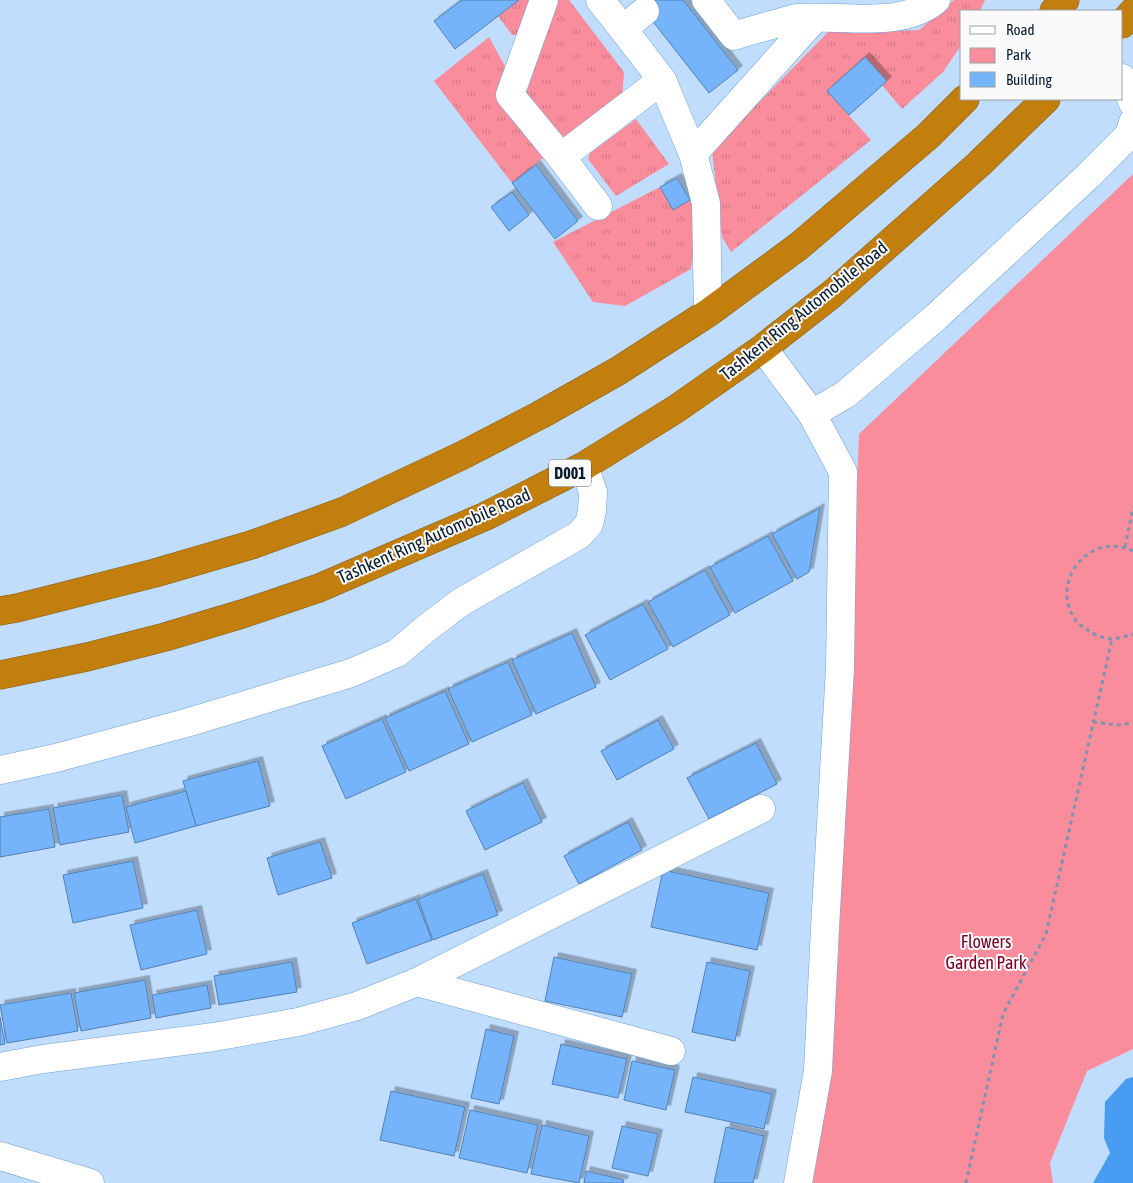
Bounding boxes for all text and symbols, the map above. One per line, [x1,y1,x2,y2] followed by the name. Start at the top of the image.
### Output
[960,10,1123,100] legend
[1006,21,1035,38] text: Road
[1006,46,1031,63] text: Park
[1006,71,1052,88] text: Building
[716,237,891,385] street label: Tashkent Ring Automobile Road
[549,459,591,486] road number: D001
[334,483,534,588] street label: Tashkent Ring Automobile Road
[945,931,1027,973] park label: Flowers Garden Park

